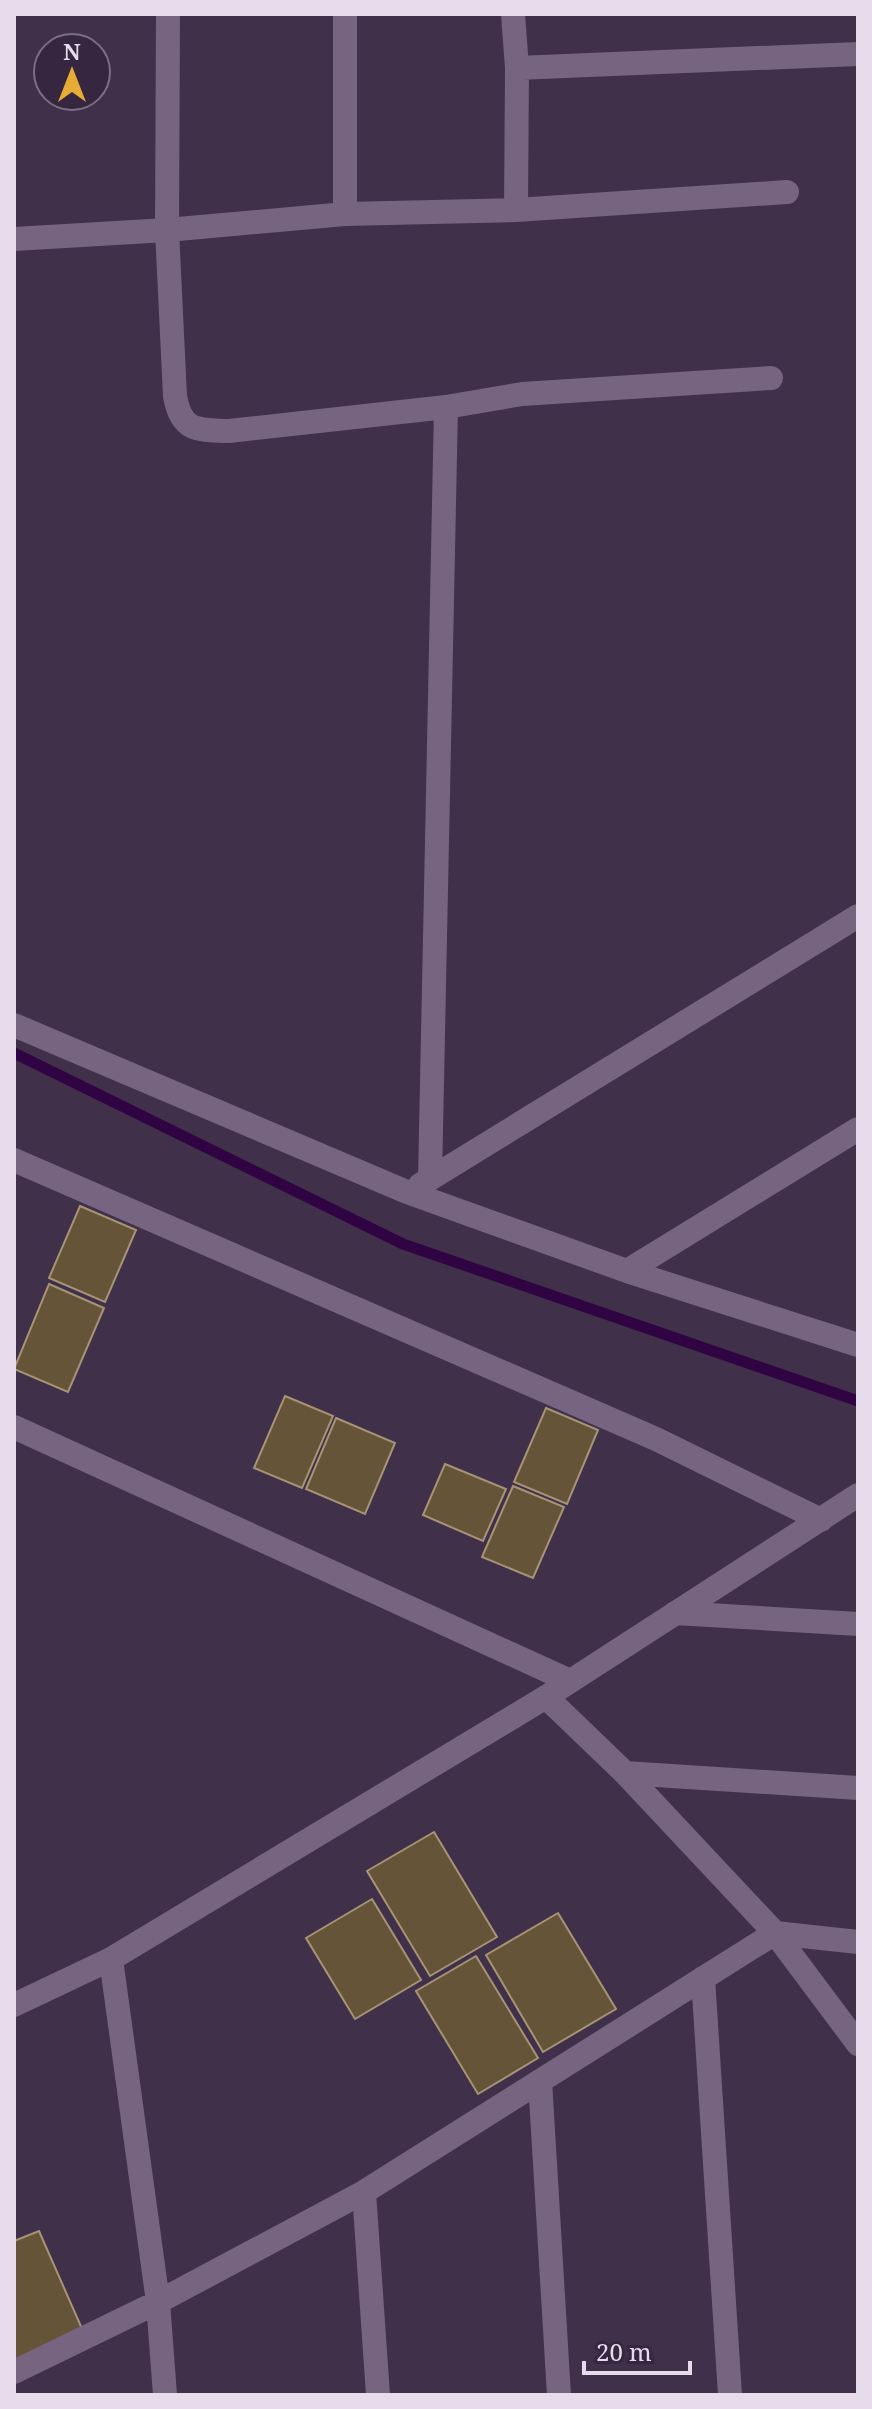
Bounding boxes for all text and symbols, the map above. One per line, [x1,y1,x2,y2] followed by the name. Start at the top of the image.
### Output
[32,32,112,112] north arrow
[63,36,81,66] text: N
[584,2325,690,2375] scale bar
[596,2335,652,2368] text: 20 m

